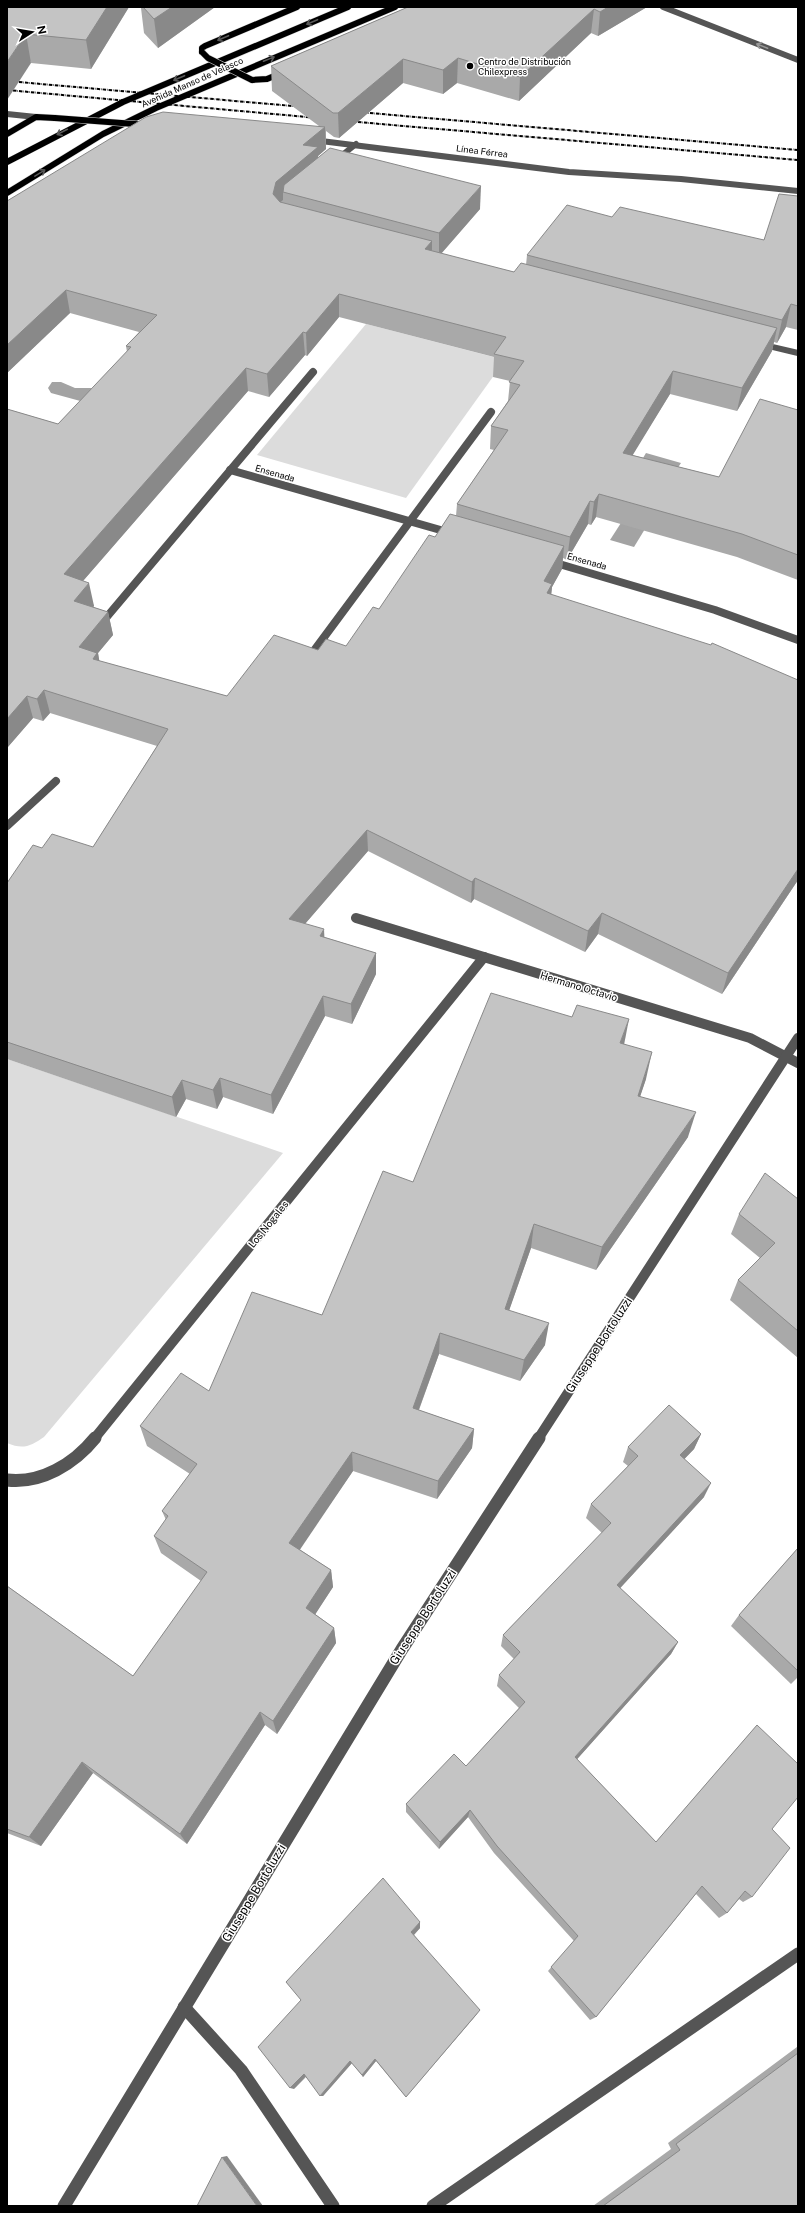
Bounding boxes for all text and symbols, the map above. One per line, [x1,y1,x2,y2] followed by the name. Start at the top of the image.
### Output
[12,12,52,52] north arrow
[307,19,319,26] one-way arrow
[35,24,49,35] text: N
[217,35,229,42] one-way arrow
[756,41,768,49] one-way arrow
[139,55,245,109] street label: Avenida Manso de Velasco
[263,55,275,62] one-way arrow
[478,56,571,77] place label: Centro de Distribución Chilexpress
[465,61,475,71] marker: Centro de Distribución Chilexpress
[174,74,186,82] one-way arrow
[56,129,68,137] one-way arrow
[455,142,509,160] street label: Línea Férrea
[34,168,46,176] one-way arrow
[254,462,296,484] street label: Ensenada
[566,550,608,572] street label: Ensenada
[539,969,619,1004] street label: Hermano Octavio
[245,1198,291,1250] street label: Los Nogales
[563,1295,635,1395] street label: Giuseppe Bortoluzzi
[387,1567,459,1667] street label: Giuseppe Bortoluzzi
[219,1842,289,1944] street label: Giuseppe Bortoluzzi

